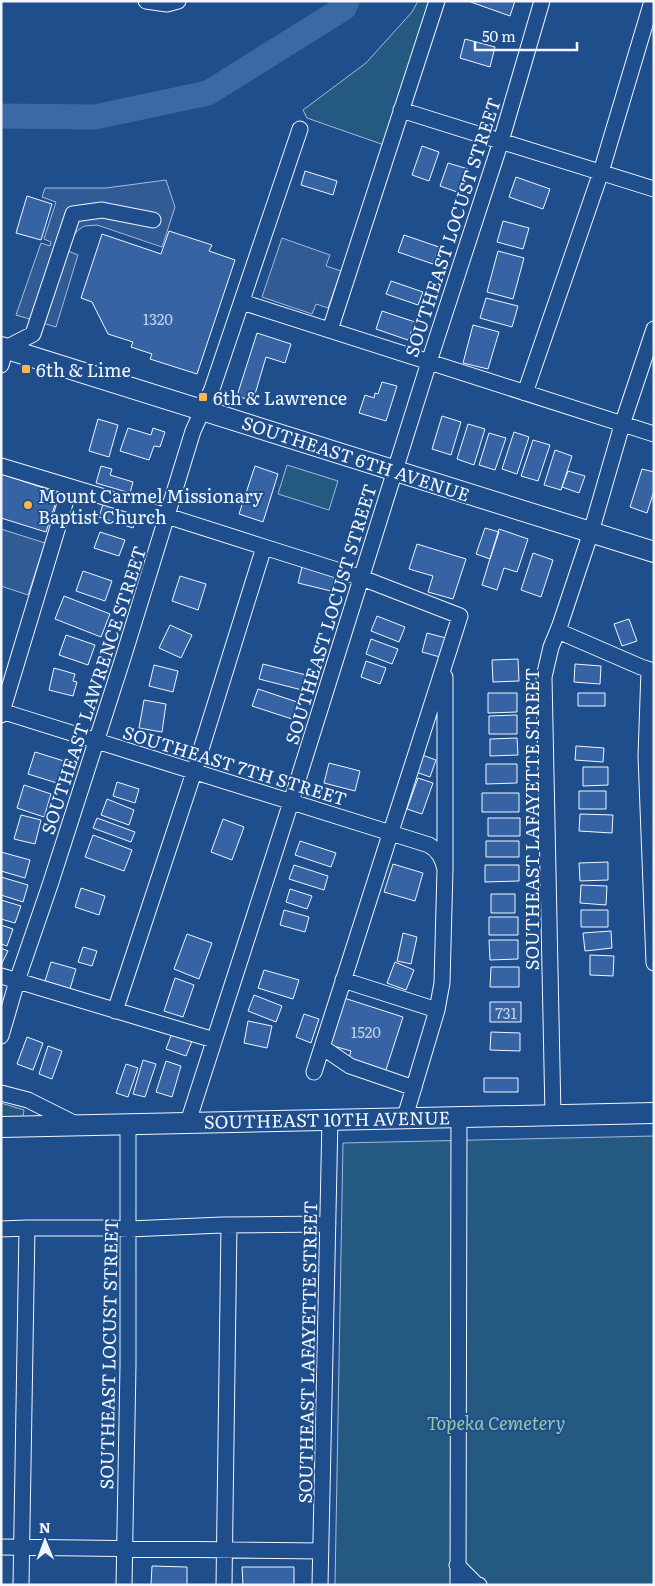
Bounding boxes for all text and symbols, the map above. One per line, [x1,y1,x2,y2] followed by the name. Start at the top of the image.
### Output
[475,20,578,52] scale bar
[482,24,516,47] text: 50 m
[397,94,507,360] street label: SOUTHEAST LOCUST STREET
[143,307,173,330] house number: 1320
[36,356,131,383] place label: 6th & Lime
[20,363,32,375] marker: 6th & Lime
[213,384,347,411] place label: 6th & Lawrence
[197,391,209,403] marker: 6th & Lawrence
[239,408,473,508] street label: SOUTHEAST 6TH AVENUE
[277,480,383,748] street label: SOUTHEAST LOCUST STREET
[38,482,264,530] place label: Mount Carmel Missionary Baptist Church
[22,499,34,511] marker: Mount Carmel Missionary Baptist Church
[34,542,152,838] street label: SOUTHEAST LAWRENCE STREET
[518,668,545,970] street label: SOUTHEAST LAFAYETTE STREET
[120,718,350,812] street label: SOUTHEAST 7TH STREET
[495,1001,517,1024] house number: 731
[351,1020,381,1043] house number: 1520
[204,1103,450,1135] street label: SOUTHEAST 10TH AVENUE
[291,1200,323,1504] street label: SOUTHEAST LAFAYETTE STREET
[92,1218,124,1490] street label: SOUTHEAST LOCUST STREET
[427,1409,565,1436] park label: Topeka Cemetery
[20,1516,70,1566] north arrow
[39,1517,51,1537] text: N

